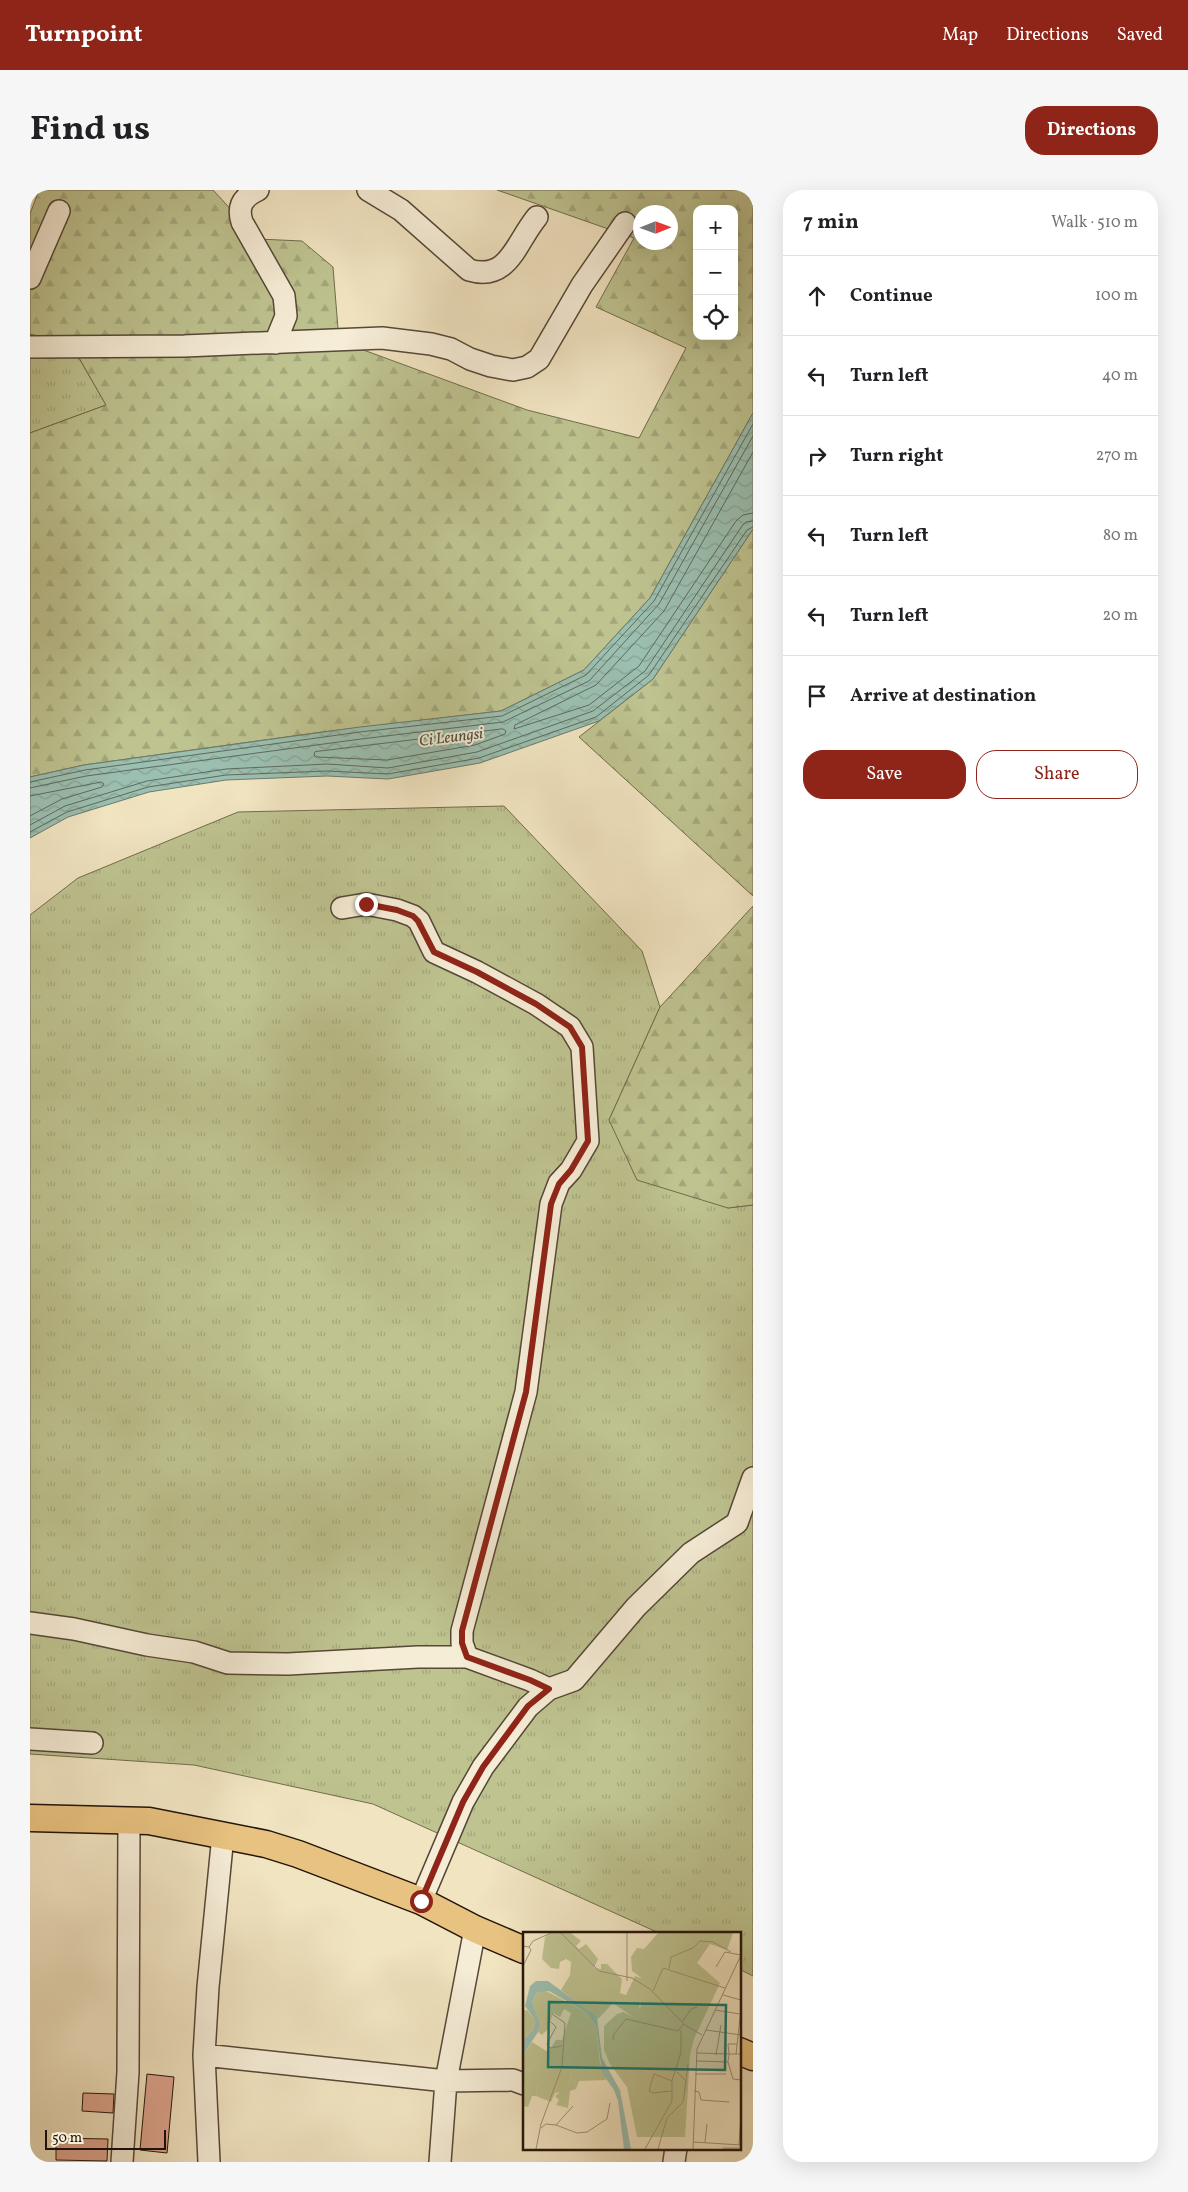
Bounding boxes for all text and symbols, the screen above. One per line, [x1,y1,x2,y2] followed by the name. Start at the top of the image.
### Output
[25,18,143,52] text: Turnpoint
[942,23,978,48] text: Map
[1006,23,1089,48] text: Directions
[1117,23,1163,48] text: Saved
[30,106,150,154] text: Find us
[1025,106,1158,155] button: Directions
[633,205,678,250] north arrow
[693,205,738,340] map controls
[693,205,738,250] button: +
[803,208,859,237] text: 7 min
[1051,212,1138,234] text: Walk · 510 m
[693,250,738,295] button: −
[803,282,831,310] icon: ahead
[850,283,933,309] text: Continue
[1095,285,1138,307] text: 100 m
[693,295,738,340] button: locate
[803,362,831,390] icon: left
[850,363,929,389] text: Turn left
[1102,365,1138,387] text: 40 m
[803,442,831,470] icon: right
[850,443,943,469] text: Turn right
[1096,445,1138,467] text: 270 m
[803,522,831,550] icon: left
[850,523,929,549] text: Turn left
[1103,525,1138,547] text: 80 m
[803,602,831,630] icon: left
[850,603,929,629] text: Turn left
[1103,605,1138,627] text: 20 m
[803,682,831,710] icon: arrive
[850,683,1036,709] text: Arrive at destination
[418,723,485,753] water label: Ci Leungsi
[803,750,966,799] button: Save
[976,750,1138,799] button: Share
[355,893,378,916] route end
[410,1890,433,1913] route start
[523,1932,740,2150] inset map
[45,2127,166,2150] scale bar
[52,2129,82,2148] text: 50 m

